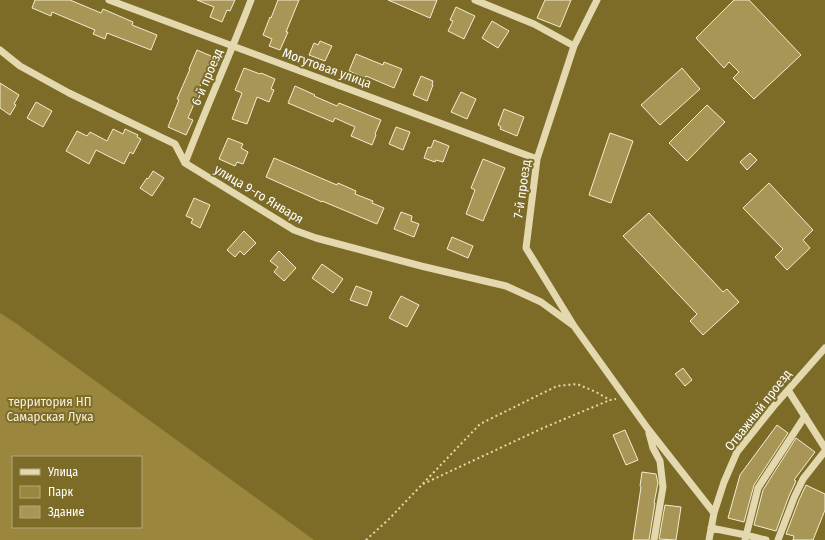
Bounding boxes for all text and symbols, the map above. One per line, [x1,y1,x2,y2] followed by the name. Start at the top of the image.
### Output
[280,45,374,91] street label: Могутовая улица
[188,46,226,108] street label: 6-й проезд
[510,158,534,219] street label: 7-й проезд
[212,161,306,227] street label: улица 9-го Января
[722,366,795,454] street label: Отважный проезд
[6,394,94,424] park label: территория НП Самарская Лука
[12,456,142,528] legend
[47,465,78,479] text: Улица
[48,485,74,499] text: Парк
[48,505,84,519] text: Здание

